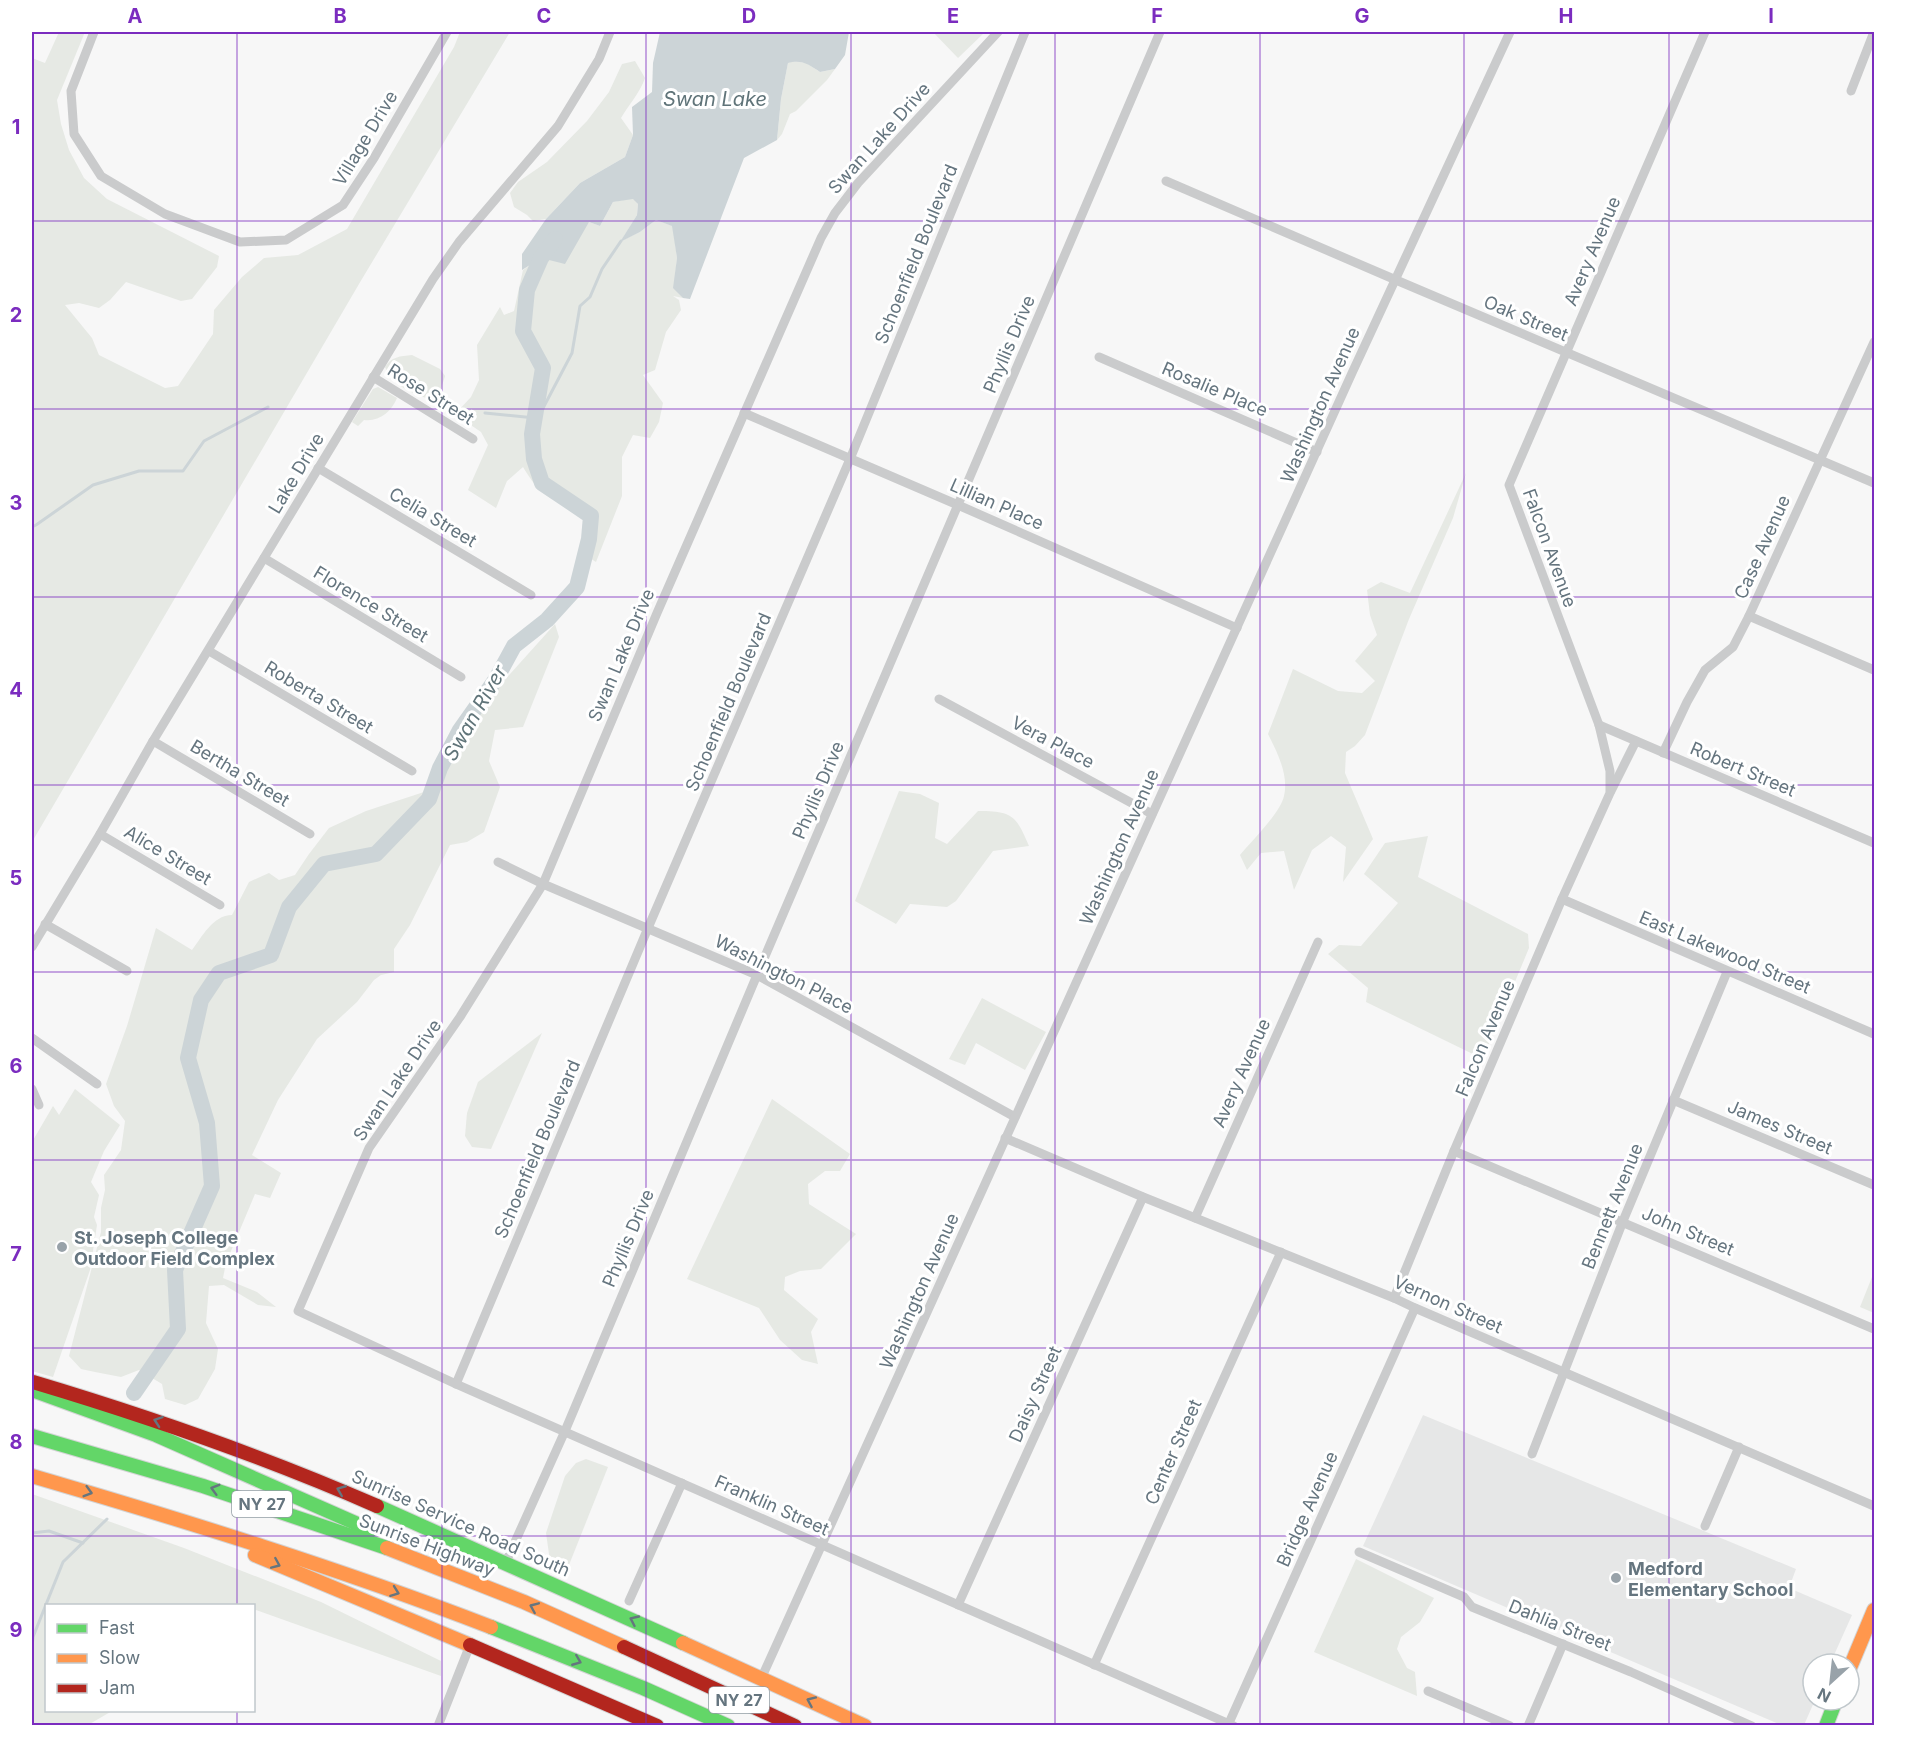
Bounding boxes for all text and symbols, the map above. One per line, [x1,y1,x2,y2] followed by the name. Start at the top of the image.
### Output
[128,4,143,28] text: A
[333,4,347,28] text: B
[537,4,551,28] text: C
[742,4,756,28] text: D
[947,4,959,28] text: E
[1151,4,1163,28] text: F
[1354,4,1370,28] text: G
[1559,4,1573,28] text: H
[1768,4,1774,28] text: I
[824,78,934,198] street label: Swan Lake Drive
[328,87,402,189] street label: Village Drive
[663,87,767,111] water label: Swan Lake
[12,115,20,139] text: 1
[870,161,962,347] street label: Schoenfield Boulevard
[1559,193,1625,309] street label: Avery Avenue
[1481,291,1571,345] street label: Oak Street
[979,292,1039,396] street label: Phyllis Drive
[10,303,22,327] text: 2
[1276,324,1364,486] street label: Washington Avenue
[1159,357,1271,421] street label: Rosalie Place
[384,359,478,429] street label: Rose Street
[264,429,328,517] street label: Lake Drive
[947,474,1047,534] street label: Lillian Place
[385,483,481,551] street label: Celia Street
[1519,486,1581,610] street label: Falcon Avenue
[10,491,22,515] text: 3
[1730,492,1794,602] street label: Case Avenue
[310,562,432,647] street label: Florence Street
[584,586,658,724] street label: Swan Lake Drive
[681,610,775,794] street label: Schoenfield Boulevard
[261,656,377,738] street label: Roberta Street
[438,661,512,765] water label: Swan River
[9,678,23,702] text: 4
[1008,711,1098,773] street label: Vera Place
[187,735,293,811] street label: Bertha Street
[1687,737,1799,801] street label: Robert Street
[788,738,848,842] street label: Phyllis Drive
[1075,766,1163,928] street label: Washington Avenue
[121,821,215,889] street label: Alice Street
[10,866,22,890] text: 5
[1636,906,1814,998] street label: East Lakewood Street
[711,930,857,1018] street label: Washington Place
[1451,977,1519,1099] street label: Falcon Avenue
[349,1015,445,1145] street label: Swan Lake Drive
[1208,1015,1274,1131] street label: Avery Avenue
[10,1054,23,1078] text: 6
[490,1057,584,1241] street label: Schoenfield Boulevard
[1724,1095,1836,1159] street label: James Street
[1577,1140,1647,1272] street label: Bennett Avenue
[598,1186,658,1290] street label: Phyllis Drive
[1639,1202,1737,1260] street label: John Street
[875,1210,963,1372] street label: Washington Avenue
[74,1227,276,1269] place label: St. Joseph College Outdoor Field Complex
[55,1240,69,1254] marker: St. Joseph College Outdoor Field Complex
[10,1242,22,1266] text: 7
[1390,1271,1506,1337] street label: Vernon Street
[1004,1343,1066,1445] street label: Daisy Street
[1140,1396,1206,1508] street label: Center Street
[153,1416,164,1429] one-way arrow
[9,1430,23,1454] text: 8
[1272,1448,1342,1570] street label: Bridge Avenue
[349,1465,573,1581] street label: Sunrise Service Road South
[712,1470,832,1540] street label: Franklin Street
[210,1484,220,1496] one-way arrow
[82,1485,93,1497] one-way arrow
[336,1485,347,1497] one-way arrow
[232,1491,292,1517] road number: NY 27
[356,1509,498,1581] street label: Sunrise Highway
[270,1557,281,1569] one-way arrow
[1628,1558,1793,1600] place label: Medford Elementary School
[1609,1571,1623,1585] marker: Medford Elementary School
[389,1584,400,1597] one-way arrow
[1506,1595,1614,1655] street label: Dahlia Street
[530,1602,541,1614] one-way arrow
[45,1604,255,1712] legend
[629,1616,640,1628] one-way arrow
[99,1617,135,1638] text: Fast
[10,1618,23,1642] text: 9
[99,1647,140,1668] text: Slow
[1801,1652,1861,1712] north arrow
[571,1654,582,1666] one-way arrow
[99,1677,135,1698] text: Jam
[1814,1684,1834,1707] text: N
[709,1687,769,1713] road number: NY 27
[807,1697,818,1709] one-way arrow

